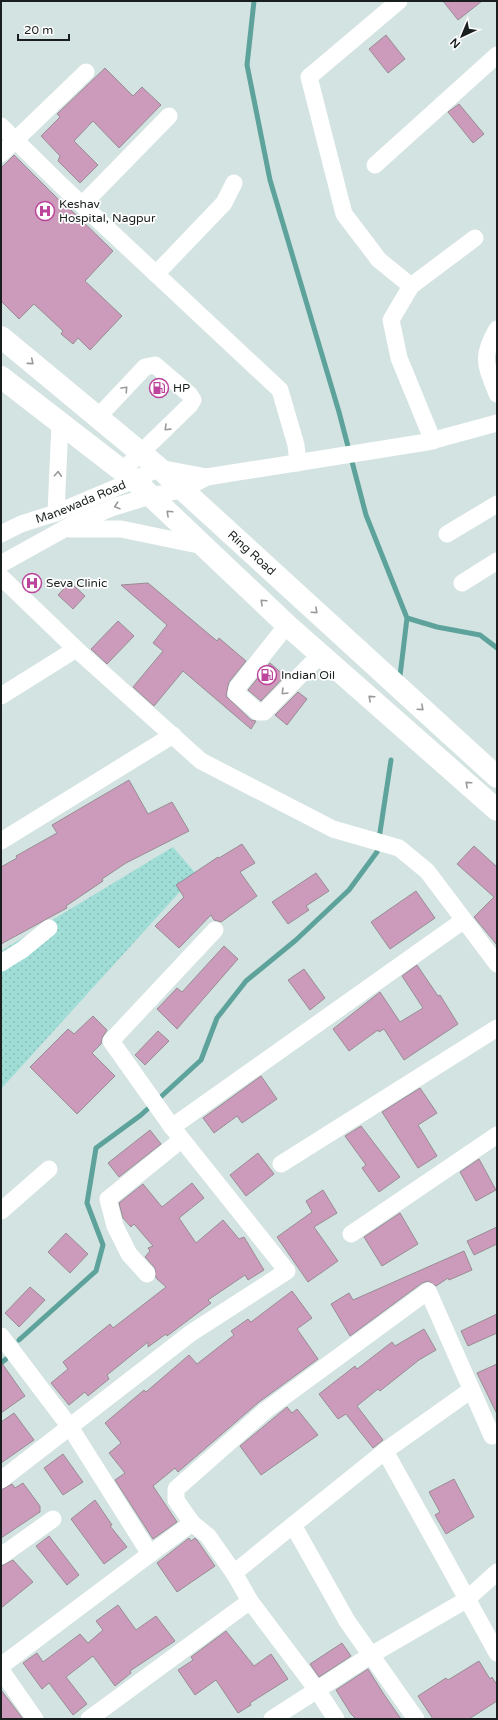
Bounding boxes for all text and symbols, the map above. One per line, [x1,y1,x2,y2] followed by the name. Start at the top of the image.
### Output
[18,16,69,42] scale bar
[442,16,482,56] north arrow
[24,23,53,37] text: 20 m
[448,35,463,51] text: N
[59,197,156,225] place label: Keshav Hospital, Nagpur
[34,200,56,222] hospital icon: Keshav Hospital, Nagpur
[26,357,34,364] one-way arrow
[148,377,170,399] fuel station icon: HP
[173,381,190,395] place label: HP
[120,386,128,394] one-way arrow
[164,423,172,430] one-way arrow
[53,471,62,477] one-way arrow
[34,477,128,526] street label: Manewada Road
[114,502,121,510] one-way arrow
[166,511,173,518] one-way arrow
[225,528,279,578] street label: Ring Road
[21,572,43,594] hospital icon: Seva Clinic
[46,576,107,590] place label: Seva Clinic
[261,600,268,607] one-way arrow
[310,606,318,613] one-way arrow
[256,664,278,686] fuel station icon: Indian Oil
[281,668,335,682] place label: Indian Oil
[281,687,289,695] one-way arrow
[368,695,376,703] one-way arrow
[416,703,424,710] one-way arrow
[465,782,473,789] one-way arrow

